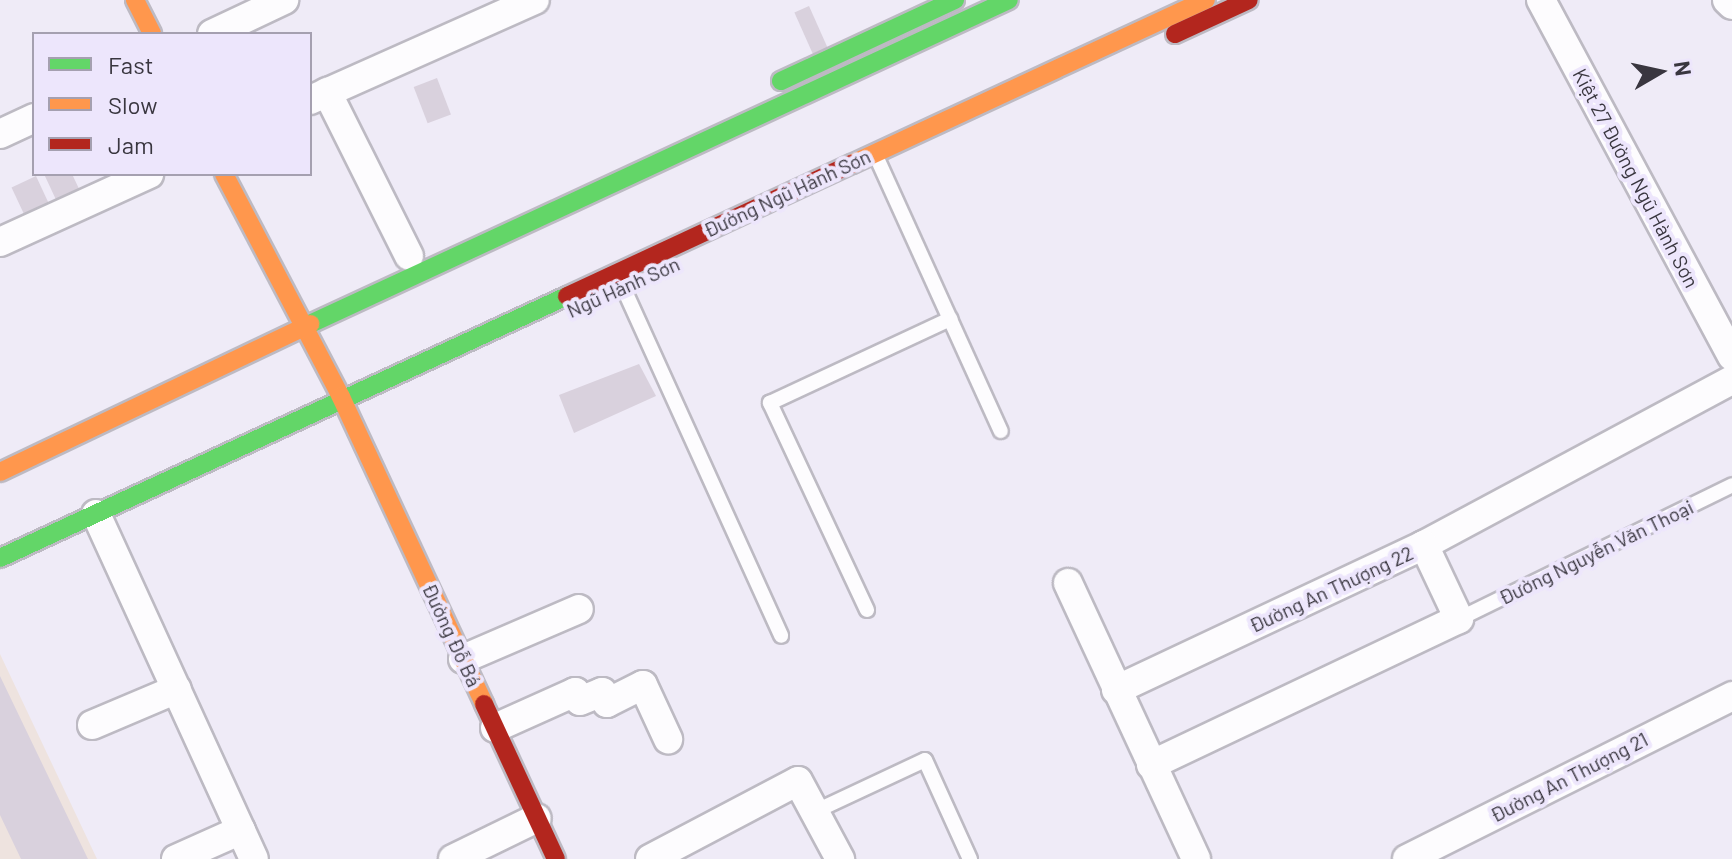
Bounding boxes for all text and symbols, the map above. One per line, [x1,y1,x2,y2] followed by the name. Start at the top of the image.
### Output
[32,32,312,176] legend
[1620,32,1700,112] north arrow
[108,50,153,79] text: Fast
[1568,64,1704,292] street label: Kiệt 27 Đường Ngũ Hành Sơn
[108,90,157,119] text: Slow
[108,130,154,159] text: Jam
[700,144,874,242] street label: Đường Ngũ Hành Sơn
[563,251,683,323] street label: Ngũ Hành Sơn
[1495,494,1697,610] street label: Đường Nguyễn Văn Thoại
[1245,541,1417,637] street label: Đường An Thượng 22
[418,579,486,691] street label: Đường Đỗ Bá
[1486,727,1652,827] street label: Đường An Thượng 21

